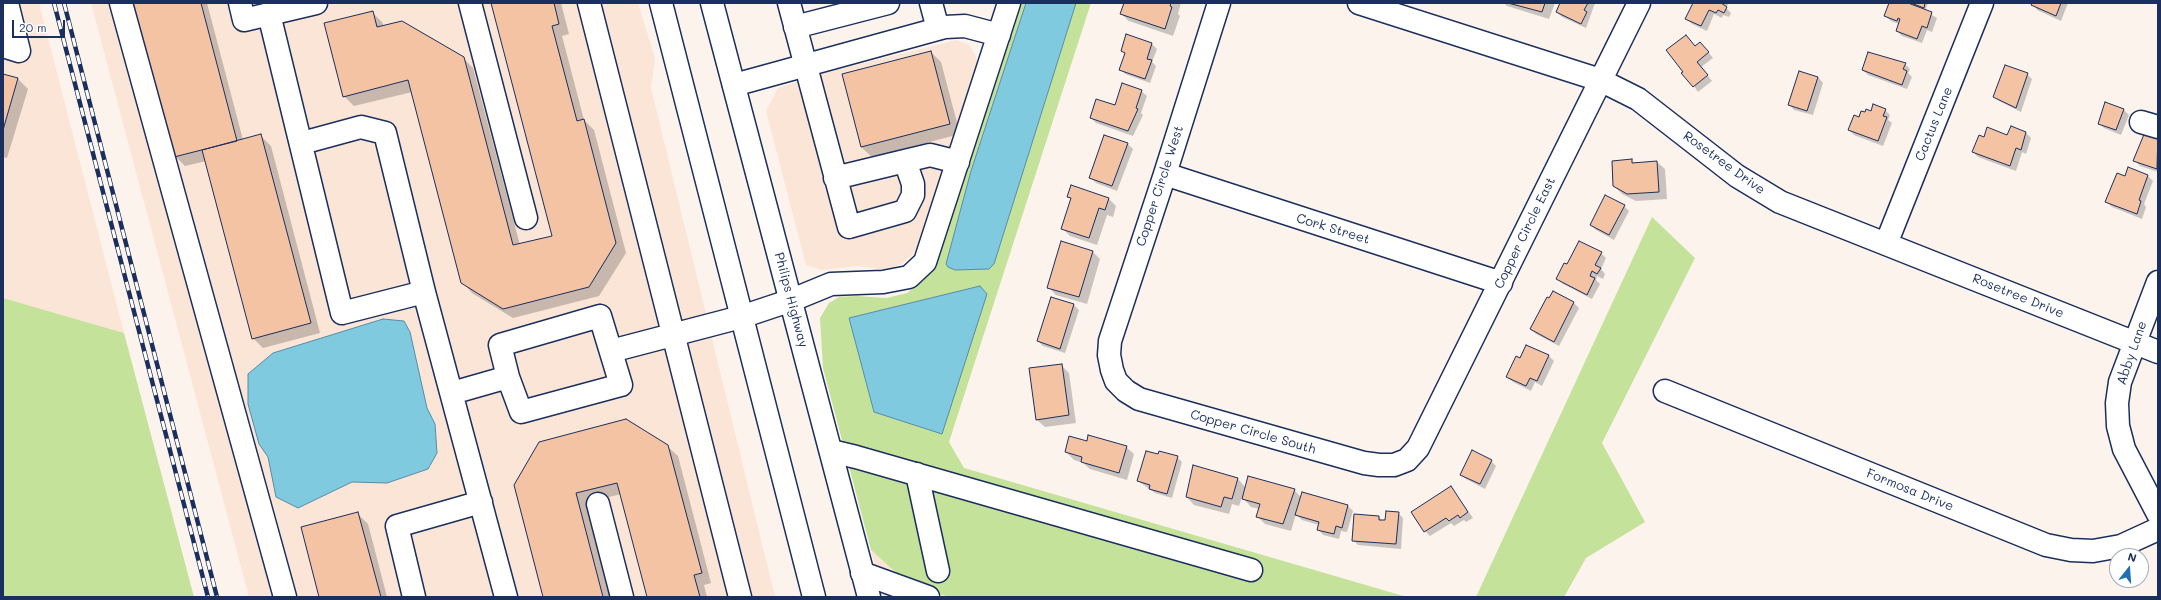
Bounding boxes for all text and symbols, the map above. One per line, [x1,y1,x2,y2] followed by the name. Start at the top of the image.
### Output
[14,12,67,38] scale bar
[19,19,47,35] text: 20 m
[1912,85,1956,163] street label: Cactus Lane
[1133,124,1187,248] street label: Copper Circle West
[1680,128,1768,198] street label: Rosetree Drive
[1491,175,1559,291] street label: Copper Circle East
[1294,210,1372,248] street label: Cork Street
[771,251,811,349] street label: Philips Highway
[1970,271,2066,321] street label: Rosetree Drive
[2114,319,2150,387] street label: Abby Lane
[1188,407,1318,457] street label: Copper Circle South
[1864,465,1956,515] street label: Formosa Drive
[2109,548,2149,588] north arrow
[2126,549,2139,565] text: N

